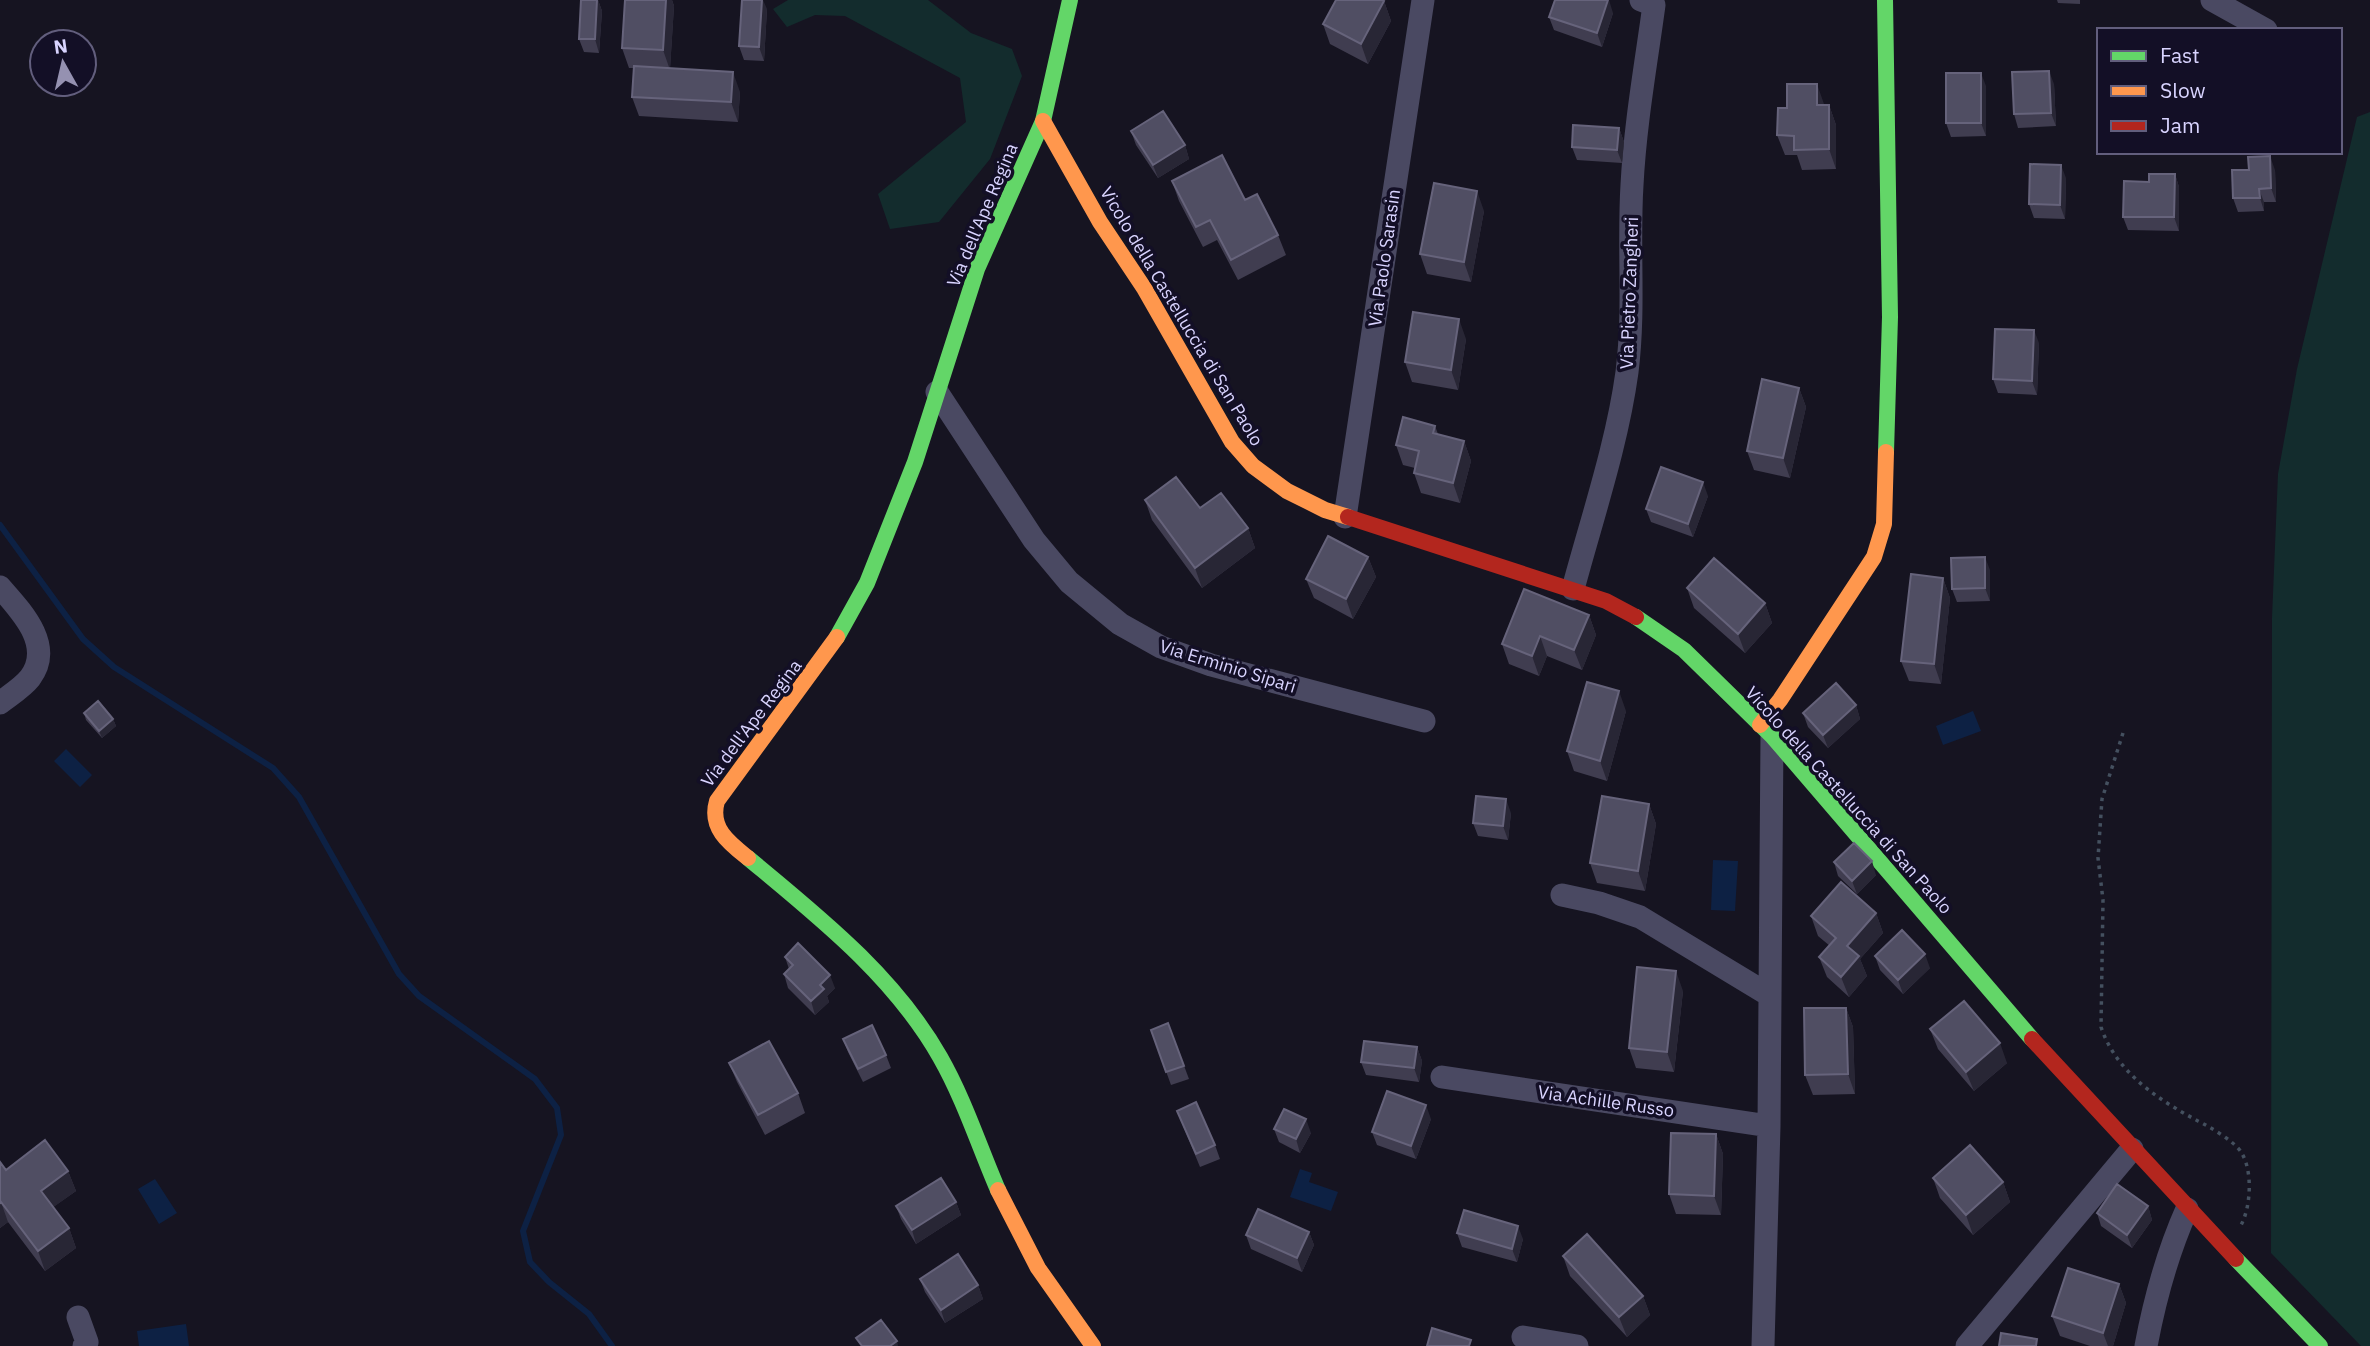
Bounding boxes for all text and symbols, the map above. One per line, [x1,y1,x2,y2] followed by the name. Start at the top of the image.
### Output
[28,28,98,98] north arrow
[2097,28,2342,154] legend
[52,33,69,59] text: N
[2160,41,2200,69] text: Fast
[2160,76,2206,104] text: Slow
[2160,111,2200,139] text: Jam
[941,139,1023,290] street label: Via dell'Ape Regina
[1095,182,1269,450] street label: Vicolo della Castelluccia di San Paolo
[1363,188,1405,328] street label: Via Paolo Sarasin
[1615,216,1643,370] street label: Via Pietro Zangheri
[1157,634,1299,698] street label: Via Erminio Sipari
[696,654,807,791] street label: Via dell'Ape Regina
[1741,681,1957,919] street label: Vicolo della Castelluccia di San Paolo
[1536,1080,1676,1122] street label: Via Achille Russo

